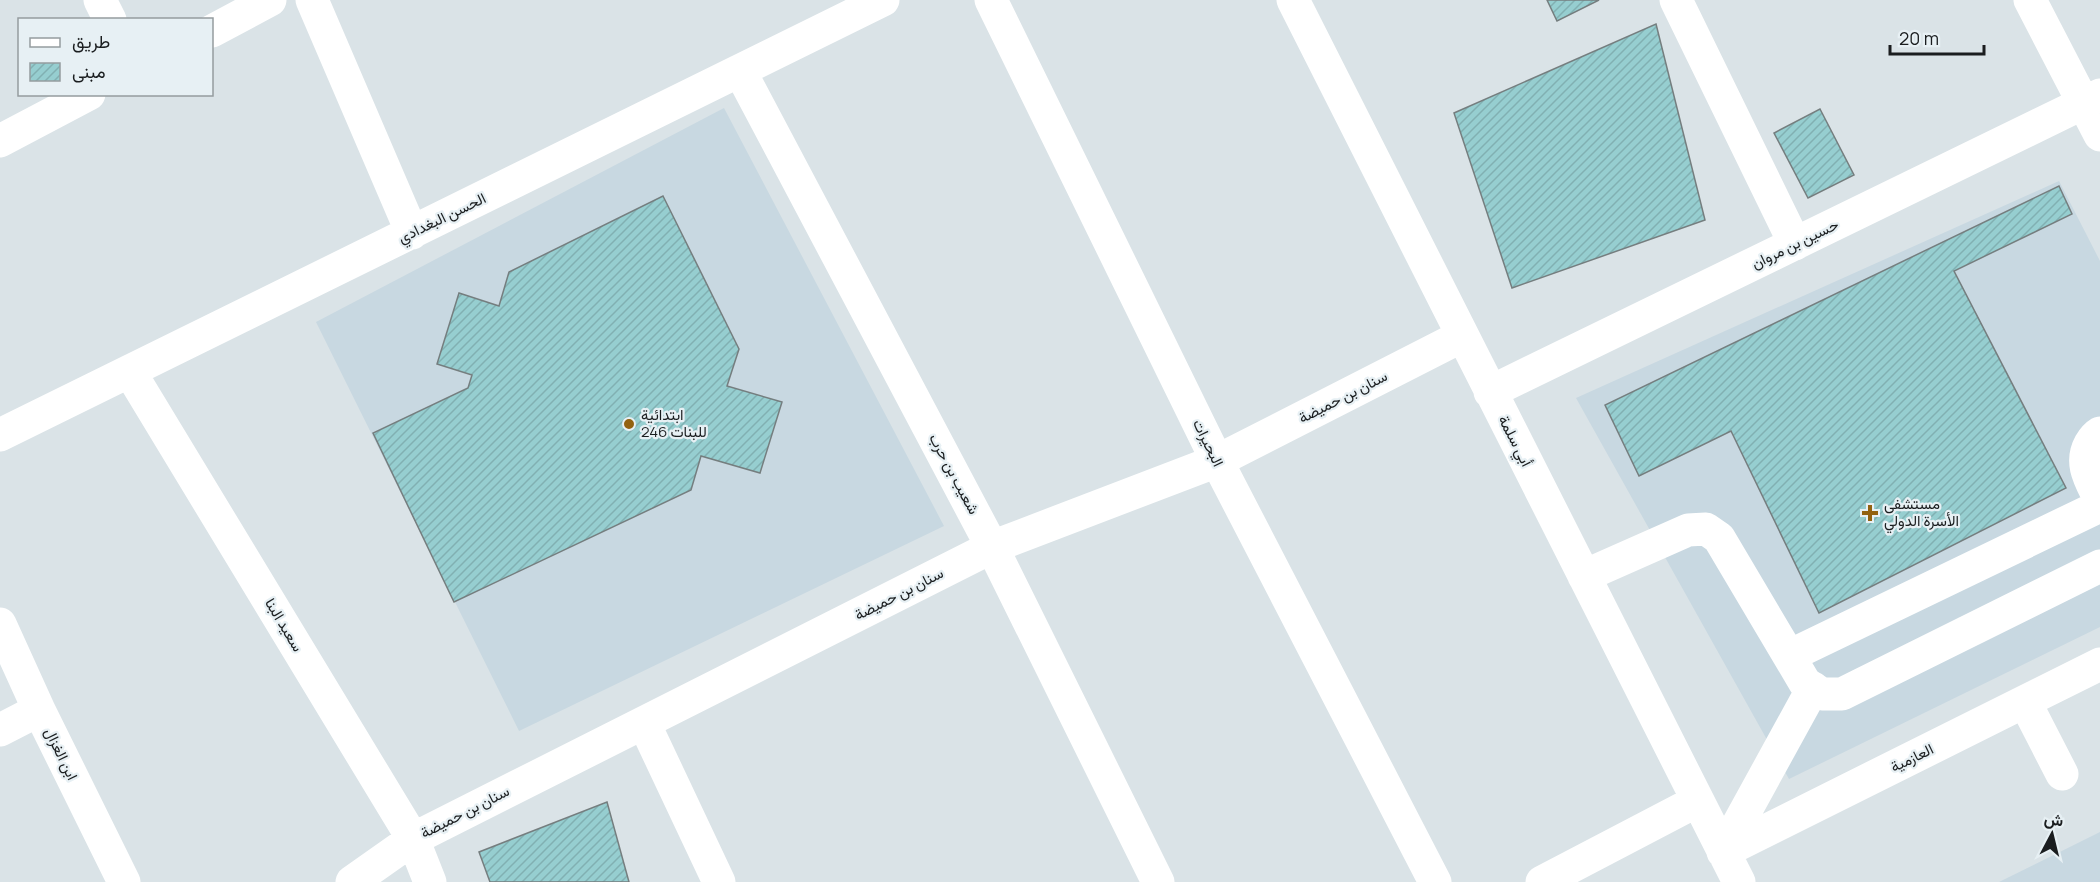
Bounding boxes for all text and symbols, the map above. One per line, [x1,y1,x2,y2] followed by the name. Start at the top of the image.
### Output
[18,18,213,96] legend
[1890,18,1984,56] scale bar
[1899,26,1939,50] text: 20 m
[72,29,110,53] text: طريق
[72,59,106,83] text: مبنى
[394,187,491,251] street label: الحسن البغدادي
[1748,213,1842,274] street label: حسين بن مروان
[1295,365,1391,428] street label: سنان بن حميضة
[641,404,707,442] place label: ابتدائية 246 للبنات
[1491,411,1538,472] street label: أبي سلمة
[1188,415,1229,470] street label: البحيرات
[622,417,636,431] marker: ابتدائية 246 للبنات
[924,430,985,518] street label: شعيب بن حرب
[1884,493,1959,534] place label: مستشفى الأسرة الدولي
[1861,504,1879,522] marker: مستشفى الأسرة الدولي
[851,562,947,625] street label: سنان بن حميضة
[260,594,309,656] street label: سعيد البنا
[40,724,83,784] street label: ابن الغزال
[1887,738,1937,777] street label: العازمية
[417,780,513,843] street label: سنان بن حميضة
[2022,804,2082,864] north arrow
[2043,807,2065,831] text: ش

